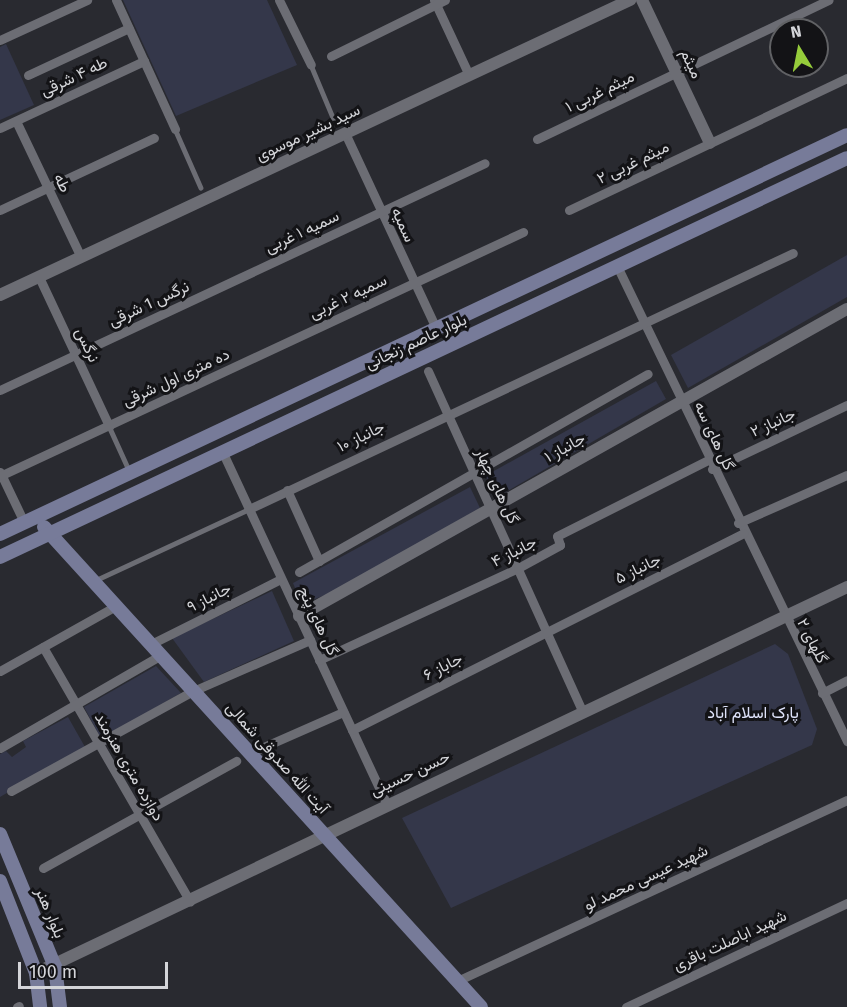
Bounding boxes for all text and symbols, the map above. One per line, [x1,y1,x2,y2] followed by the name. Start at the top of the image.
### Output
[769,18,829,78] north arrow
[789,21,803,42] text: N
[676,46,706,82] street label: میثم
[37,53,111,101] street label: طه ۴ شرقی
[563,67,637,117] street label: میثم غربی ۱
[253,100,363,166] street label: سید بشیر موسوی
[594,137,672,189] street label: میثم غربی ۲
[49,170,75,196] street label: طه
[387,205,419,245] street label: سمیه
[262,206,342,258] street label: سمیه ۱ غربی
[306,271,390,323] street label: سمیه ۲ غربی
[106,277,192,331] street label: نرگس 1 شرقی
[362,310,470,374] street label: بلوار عاصم زنجانی
[71,325,103,365] street label: نرگس
[119,345,233,411] street label: ده متری اول شرقی
[690,398,738,474] street label: گل های سه
[748,404,798,442] street label: جانباز ۲
[334,417,388,457] street label: جانباز ۱۰
[541,429,589,467] street label: جانباز ۱
[471,445,523,527] street label: گل های چهار
[488,533,540,571] street label: جانباز ۴
[612,550,664,588] street label: جانباز ۵
[184,579,234,617] street label: جانباز ۹
[294,583,342,659] street label: گل های پنج
[792,615,832,667] street label: گلهای ۲
[420,649,466,685] street label: جاباز ۶
[222,698,332,818] street label: آیت الله صدوقی شمالی
[707,703,799,723] park label: پارک اسلام آباد
[90,709,168,825] street label: دوازده متری هنرمند
[367,747,453,801] street label: حسن حسینی
[581,841,711,915] street label: شهید عیسی محمد لو
[31,885,69,941] street label: بلوار هنر
[670,906,790,976] street label: شهید اباصلت باقری
[21,950,171,988] scale bar
[29,961,77,983] text: 100 m

